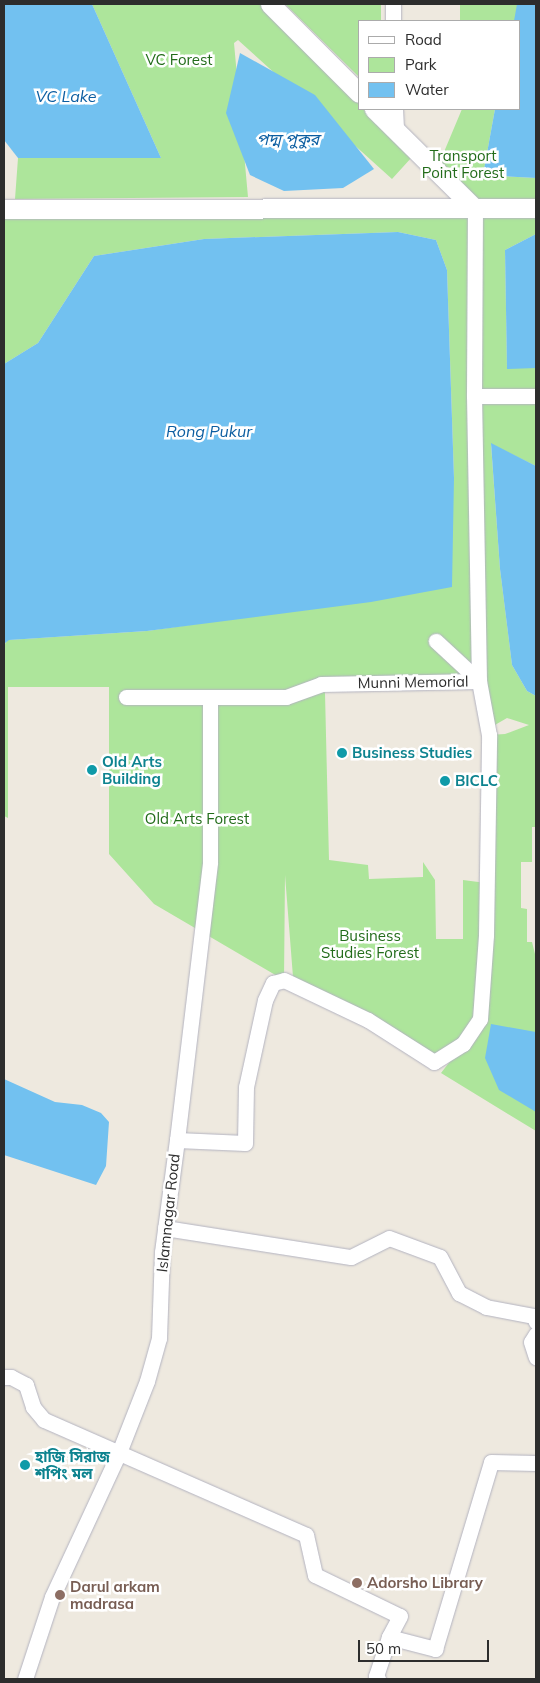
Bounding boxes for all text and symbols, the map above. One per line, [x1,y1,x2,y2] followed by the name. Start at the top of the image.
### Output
[358,20,520,110] legend
[405,30,442,49] text: Road
[145,51,213,69] park label: VC Forest
[405,55,437,74] text: Park
[405,80,449,99] text: Water
[35,86,97,106] water label: VC Lake
[257,129,319,149] water label: পদ্ম পুকুর
[422,146,504,181] park label: Transport Point Forest
[166,421,252,441] water label: Rong Pukur
[357,672,469,692] street label: Munni Memorial
[352,744,472,762] place label: Business Studies
[336,747,348,759] marker: Business Studies
[102,752,162,787] place label: Old Arts Building
[86,764,98,776] marker: Old Arts Building
[455,772,498,790] place label: BICLC
[439,775,451,787] marker: BICLC
[145,810,249,828] park label: Old Arts Forest
[321,926,419,961] park label: Business Studies Forest
[153,1153,183,1273] street label: Islamnagar Road
[35,1447,110,1482] place label: হাজি সিরাজ শপিং মল
[19,1459,31,1471] marker: হাজি সিরাজ শপিং মল
[367,1574,483,1592] place label: Adorsho Library
[70,1577,160,1612] place label: Darul arkam madrasa
[351,1577,363,1589] marker: Adorsho Library
[54,1589,66,1601] marker: Darul arkam madrasa
[360,1630,491,1662] scale bar
[366,1639,401,1658] text: 50 m

